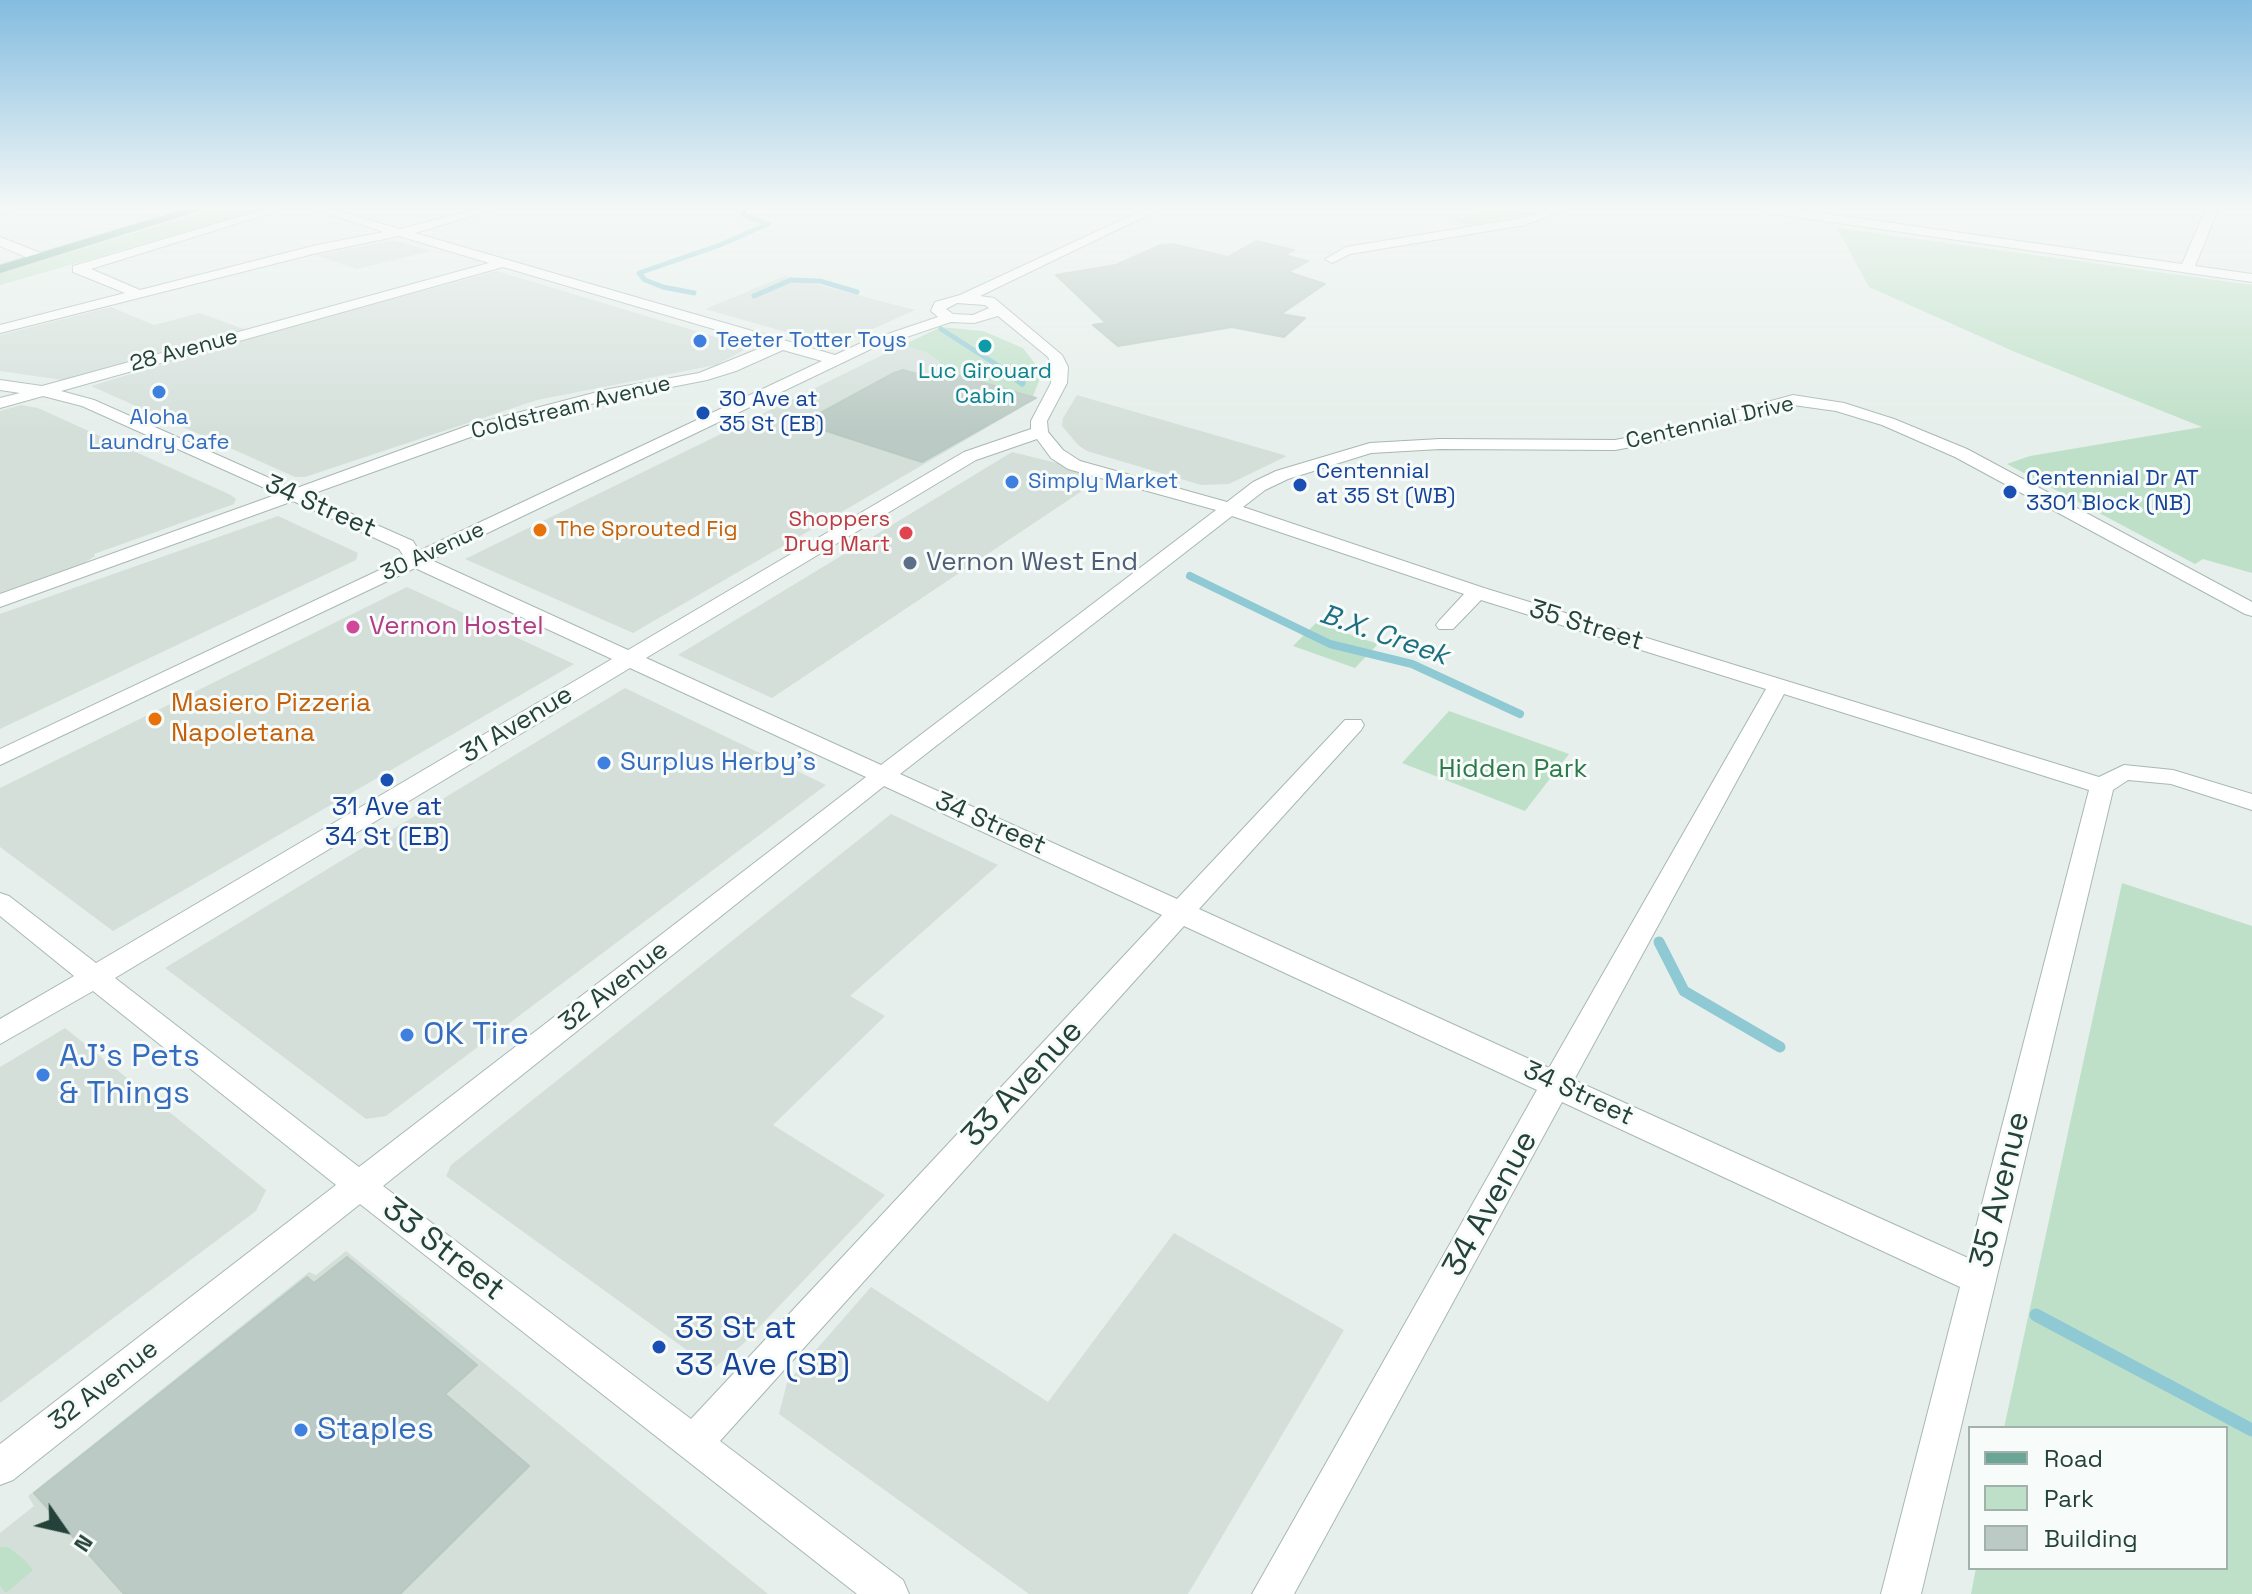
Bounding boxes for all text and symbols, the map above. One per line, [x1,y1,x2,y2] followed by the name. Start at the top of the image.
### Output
[127,324,241,378] street label: 28 Avenue
[716,328,907,354] place label: Teeter Totter Toys
[691,332,709,350] marker: Teeter Totter Toys
[976,337,994,355] marker: Luc Girouard Cabin
[918,359,1052,410] place label: Luc Girouard Cabin
[469,370,673,446] street label: Coldstream Avenue
[150,383,168,401] marker: Aloha Laundry Cafe
[719,387,824,438] place label: 30 Ave at 35 St (EB)
[1623,391,1797,455] street label: Centennial Drive
[694,404,712,422] marker: 30 Ave at 35 St (EB)
[88,405,230,456] place label: Aloha Laundry Cafe
[1316,459,1455,510] place label: Centennial at 35 St (WB)
[2026,466,2199,518] place label: Centennial Dr AT 3301 Block (NB)
[260,469,380,545] street label: 34 Street
[1028,469,1178,495] place label: Simply Market
[1003,473,1021,491] marker: Simply Market
[1291,476,1309,494] marker: Centennial at 35 St (WB)
[2001,483,2019,501] marker: Centennial Dr AT 3301 Block (NB)
[784,507,890,558] place label: Shoppers Drug Mart
[377,517,489,587] street label: 30 Avenue
[556,517,738,543] place label: The Sprouted Fig
[531,521,549,539] marker: The Sprouted Fig
[897,524,915,542] marker: Shoppers Drug Mart
[926,547,1138,579] place label: Vernon West End
[901,554,919,572] marker: Vernon West End
[1525,594,1647,658] street label: 35 Street
[1315,598,1453,674] water label: B.X. Creek
[369,611,544,643] place label: Vernon Hostel
[344,618,362,636] marker: Vernon Hostel
[456,680,578,770] street label: 31 Avenue
[171,688,371,750] place label: Masiero Pizzeria Napoletana
[146,710,164,728] marker: Masiero Pizzeria Napoletana
[620,747,816,779] place label: Surplus Herby's
[595,754,613,772] marker: Surplus Herby's
[1439,754,1587,786] park label: Hidden Park
[378,771,396,789] marker: 31 Ave at 34 St (EB)
[930,786,1050,862] street label: 34 Street
[325,792,449,854] place label: 31 Ave at 34 St (EB)
[553,935,675,1039] street label: 32 Avenue
[954,1012,1092,1156] street label: 33 Avenue
[423,1016,529,1054] place label: OK Tire
[398,1026,416,1044] marker: OK Tire
[59,1038,200,1113] place label: AJ's Pets & Things
[1518,1055,1638,1133] street label: 34 Street
[34,1066,52,1084] marker: AJ's Pets & Things
[1963,1108,2039,1272] street label: 35 Avenue
[1435,1124,1547,1284] street label: 34 Avenue
[374,1190,512,1310] street label: 33 Street
[675,1310,850,1385] place label: 33 St at 33 Ave (SB)
[43,1334,165,1438] street label: 32 Avenue
[650,1338,668,1356] marker: 33 St at 33 Ave (SB)
[317,1411,434,1449] place label: Staples
[292,1421,310,1439] marker: Staples
[1968,1426,2228,1570] legend
[2044,1443,2103,1474] text: Road
[2044,1483,2094,1514] text: Park
[24,1490,104,1570] north arrow
[2044,1523,2138,1554] text: Building
[68,1529,100,1557] text: N

